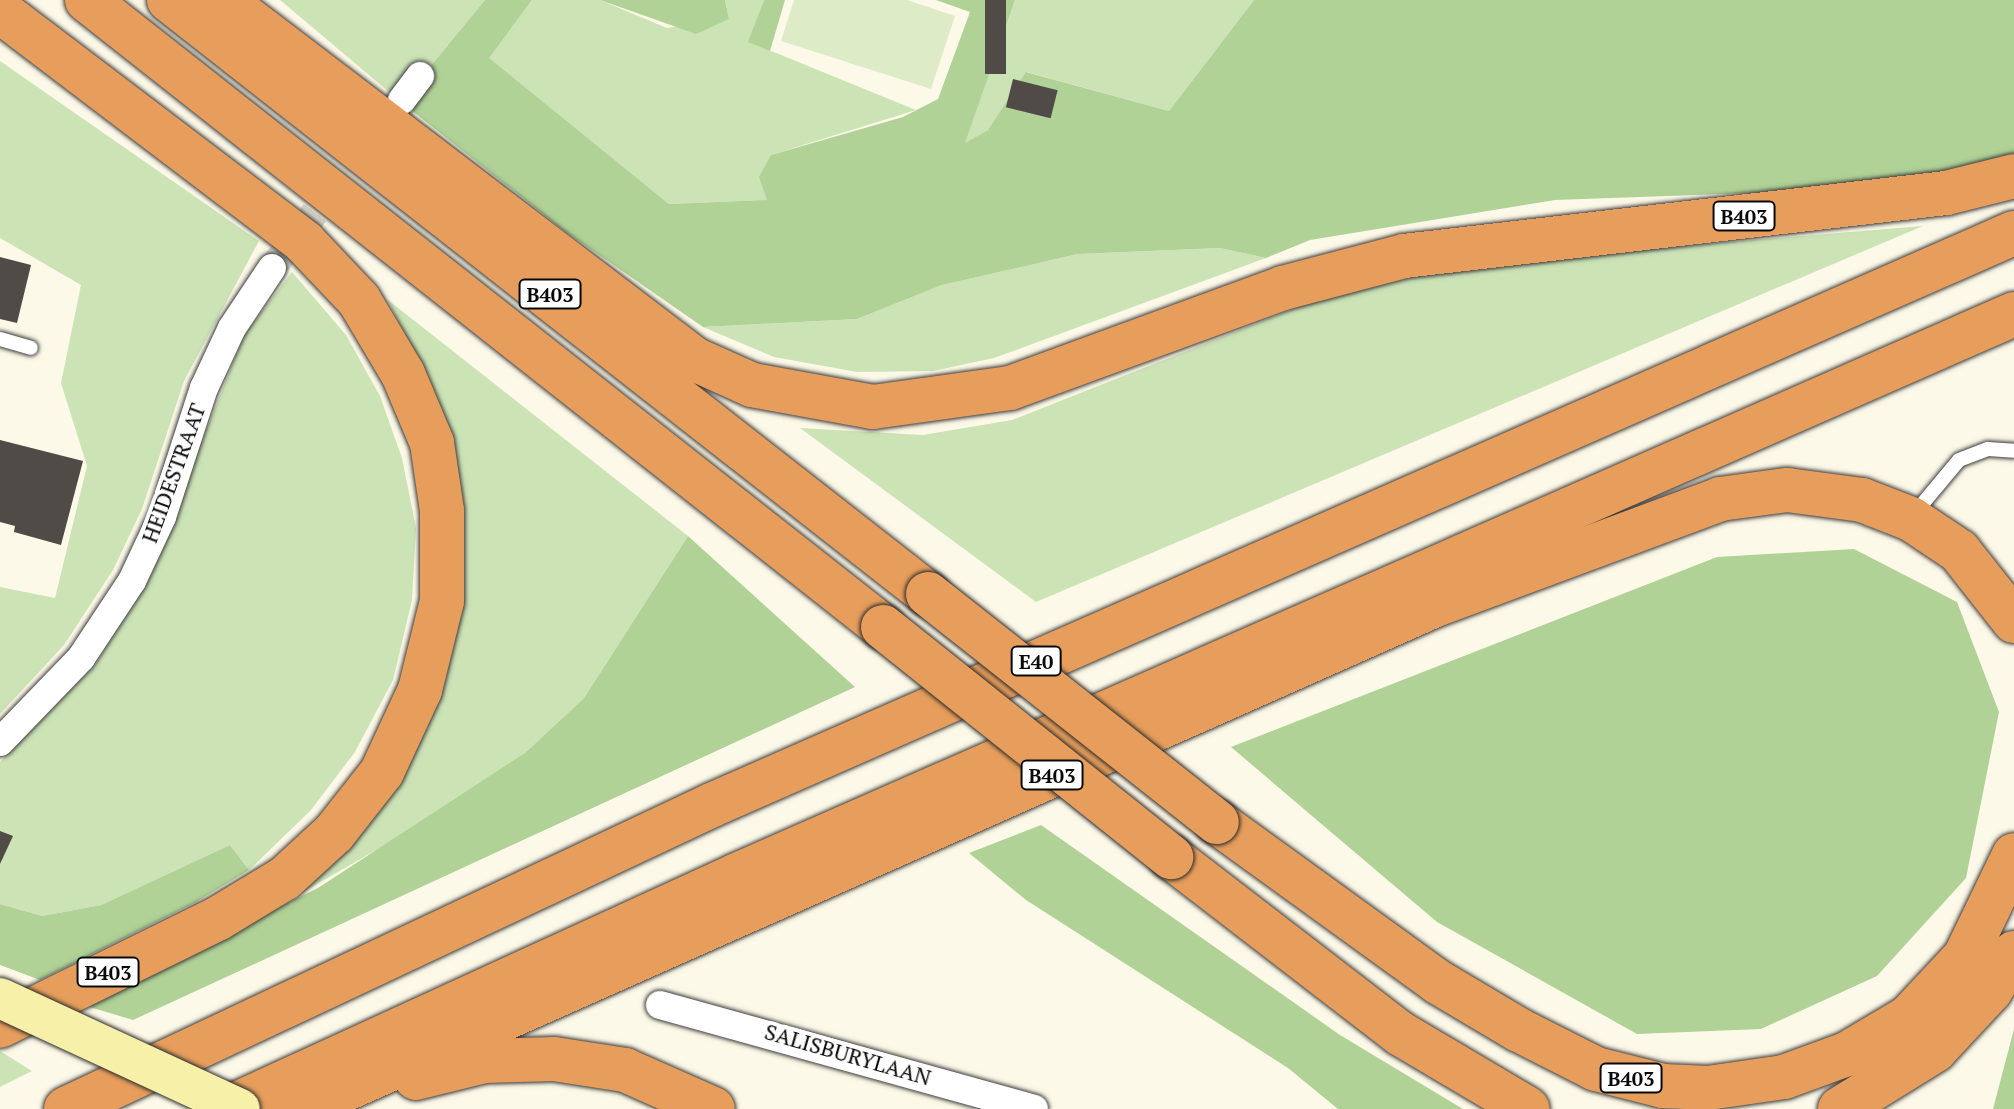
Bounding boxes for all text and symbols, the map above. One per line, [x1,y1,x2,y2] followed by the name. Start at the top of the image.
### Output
[1712,200,1776,232] road number: B403
[518,278,582,310] road number: B403
[136,400,210,546] street label: HEIDESTRAAT
[1010,645,1062,677] road number: E40
[1020,759,1084,791] road number: B403
[76,956,140,988] road number: B403
[762,1018,934,1090] street label: SALISBURYLAAN
[1599,1062,1663,1094] road number: B403

